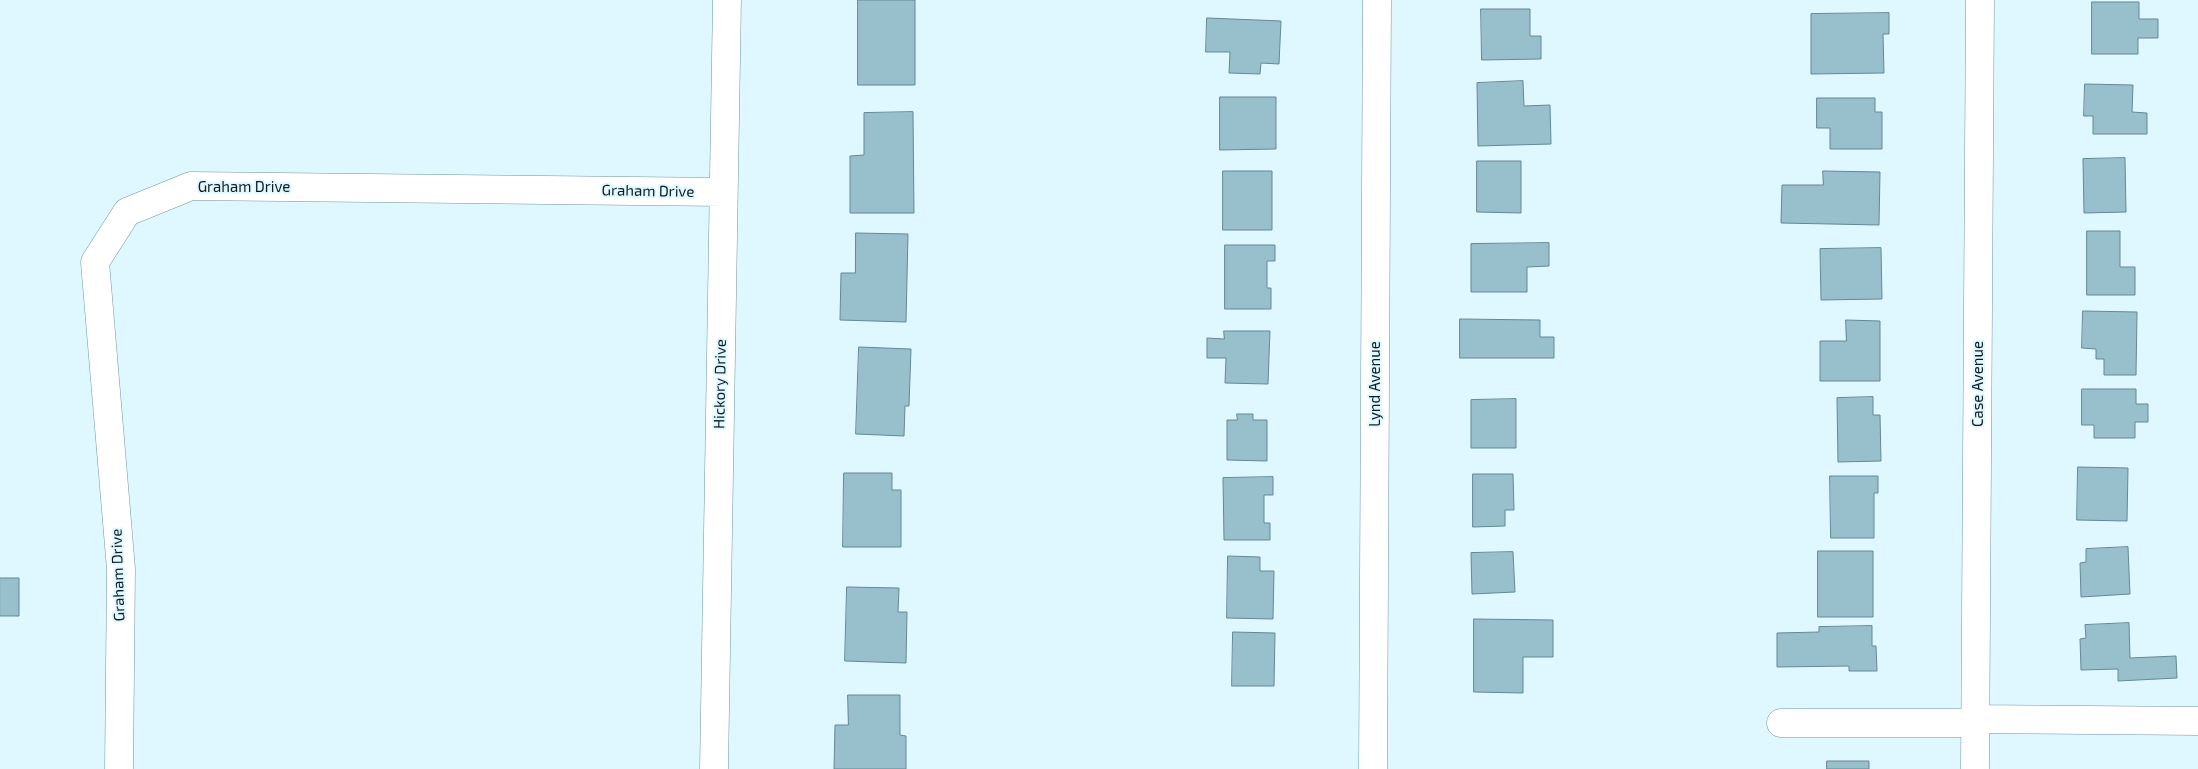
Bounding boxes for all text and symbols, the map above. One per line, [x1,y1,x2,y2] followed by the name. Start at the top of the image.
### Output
[198,178,290,196] street label: Graham Drive
[601,181,695,201] street label: Graham Drive
[710,339,730,429] street label: Hickory Drive
[1366,341,1384,427] street label: Lynd Avenue
[1969,341,1987,427] street label: Case Avenue
[107,528,129,622] street label: Graham Drive

